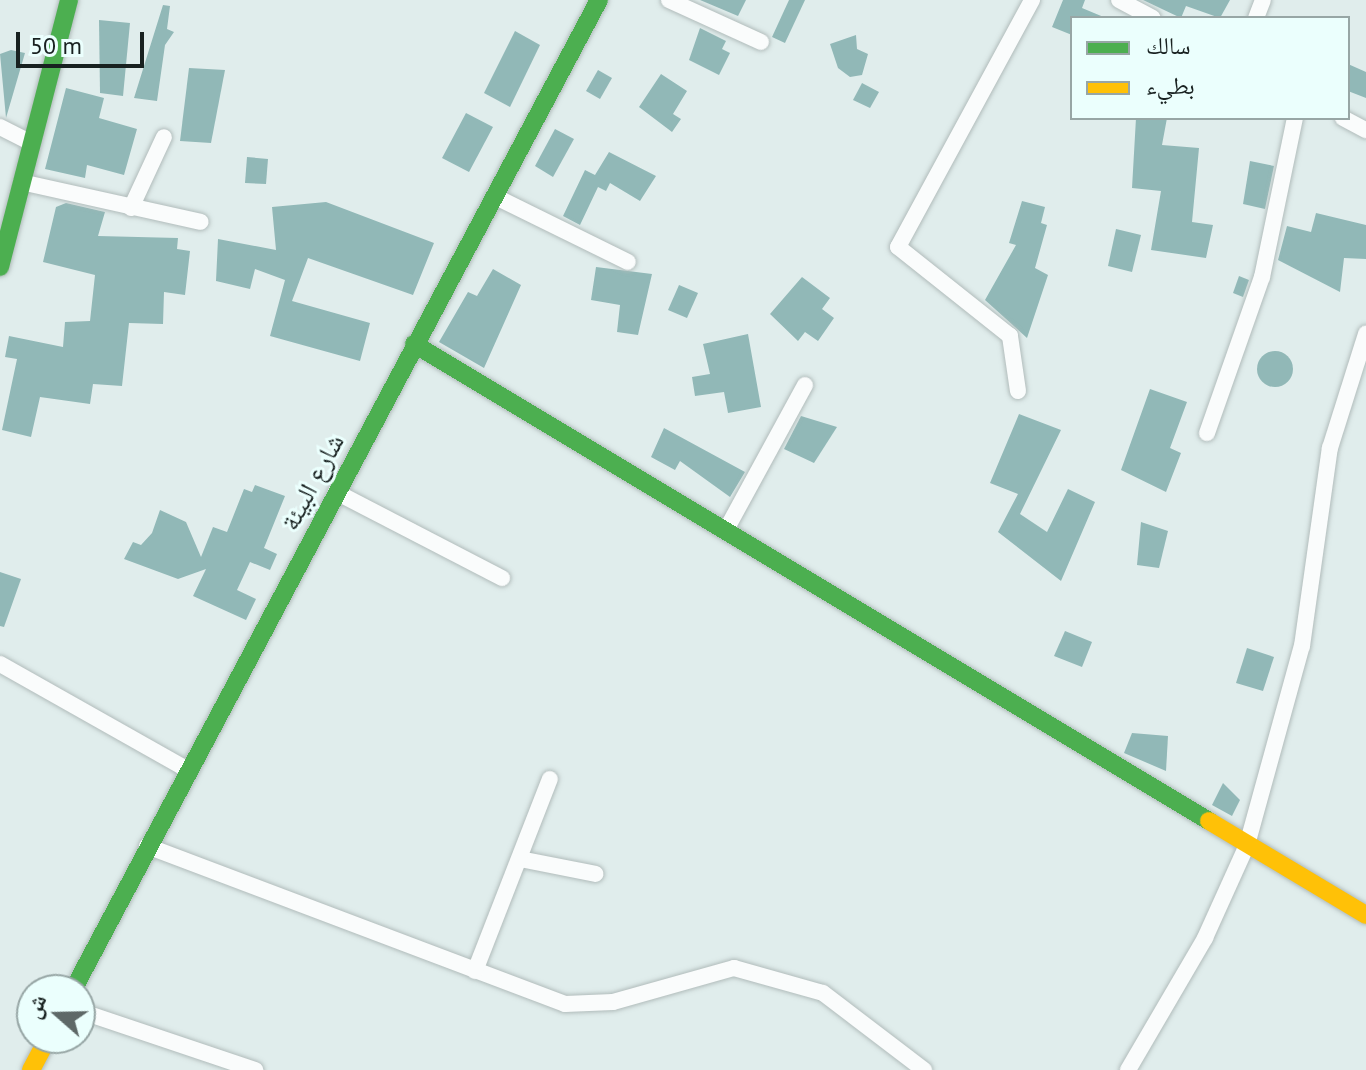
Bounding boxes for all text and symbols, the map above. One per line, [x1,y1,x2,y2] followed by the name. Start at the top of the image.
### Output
[20,16,148,66] scale bar
[1070,16,1350,120] legend
[30,30,82,61] text: 50 m
[1146,30,1191,61] text: سالك
[1146,70,1195,101] text: بطيء
[274,429,350,535] street label: شارع البيئة
[16,974,96,1054] north arrow
[18,991,52,1022] text: ش

